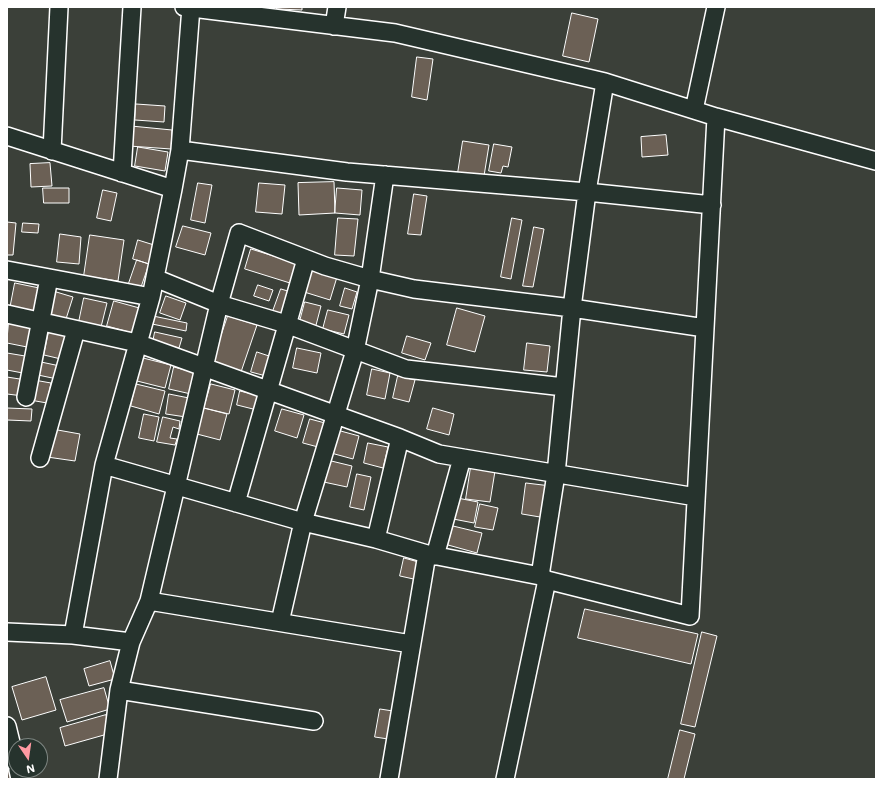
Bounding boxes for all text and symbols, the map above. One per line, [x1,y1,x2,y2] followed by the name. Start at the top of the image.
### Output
[8,738,48,778] north arrow
[25,761,36,777] text: N

